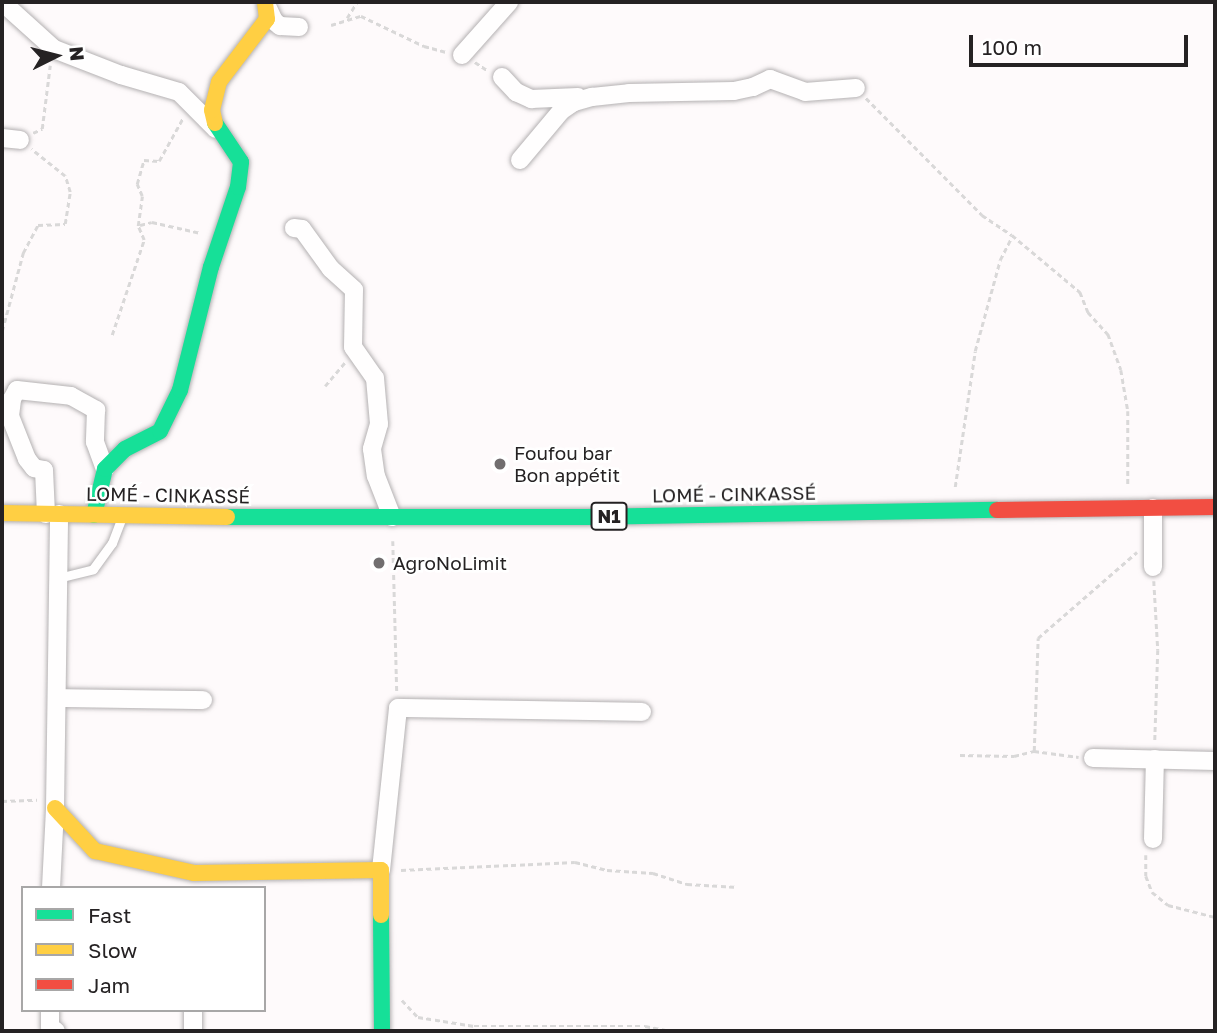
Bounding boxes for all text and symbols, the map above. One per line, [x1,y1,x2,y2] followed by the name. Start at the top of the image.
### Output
[21,21,91,91] north arrow
[972,21,1191,65] scale bar
[982,34,1042,60] text: 100 m
[65,45,90,62] text: N
[514,442,620,486] place label: Foufou bar Bon appétit
[492,456,508,472] marker: Foufou bar Bon appétit
[652,481,816,507] street label: LOMÉ - CINKASSÉ
[86,482,250,508] street label: LOMÉ - CINKASSÉ
[590,502,628,530] road number: N1
[393,552,507,574] place label: AgroNoLimit
[371,555,387,571] marker: AgroNoLimit
[21,886,266,1012] legend
[88,902,131,928] text: Fast
[88,937,137,963] text: Slow
[88,972,130,998] text: Jam

